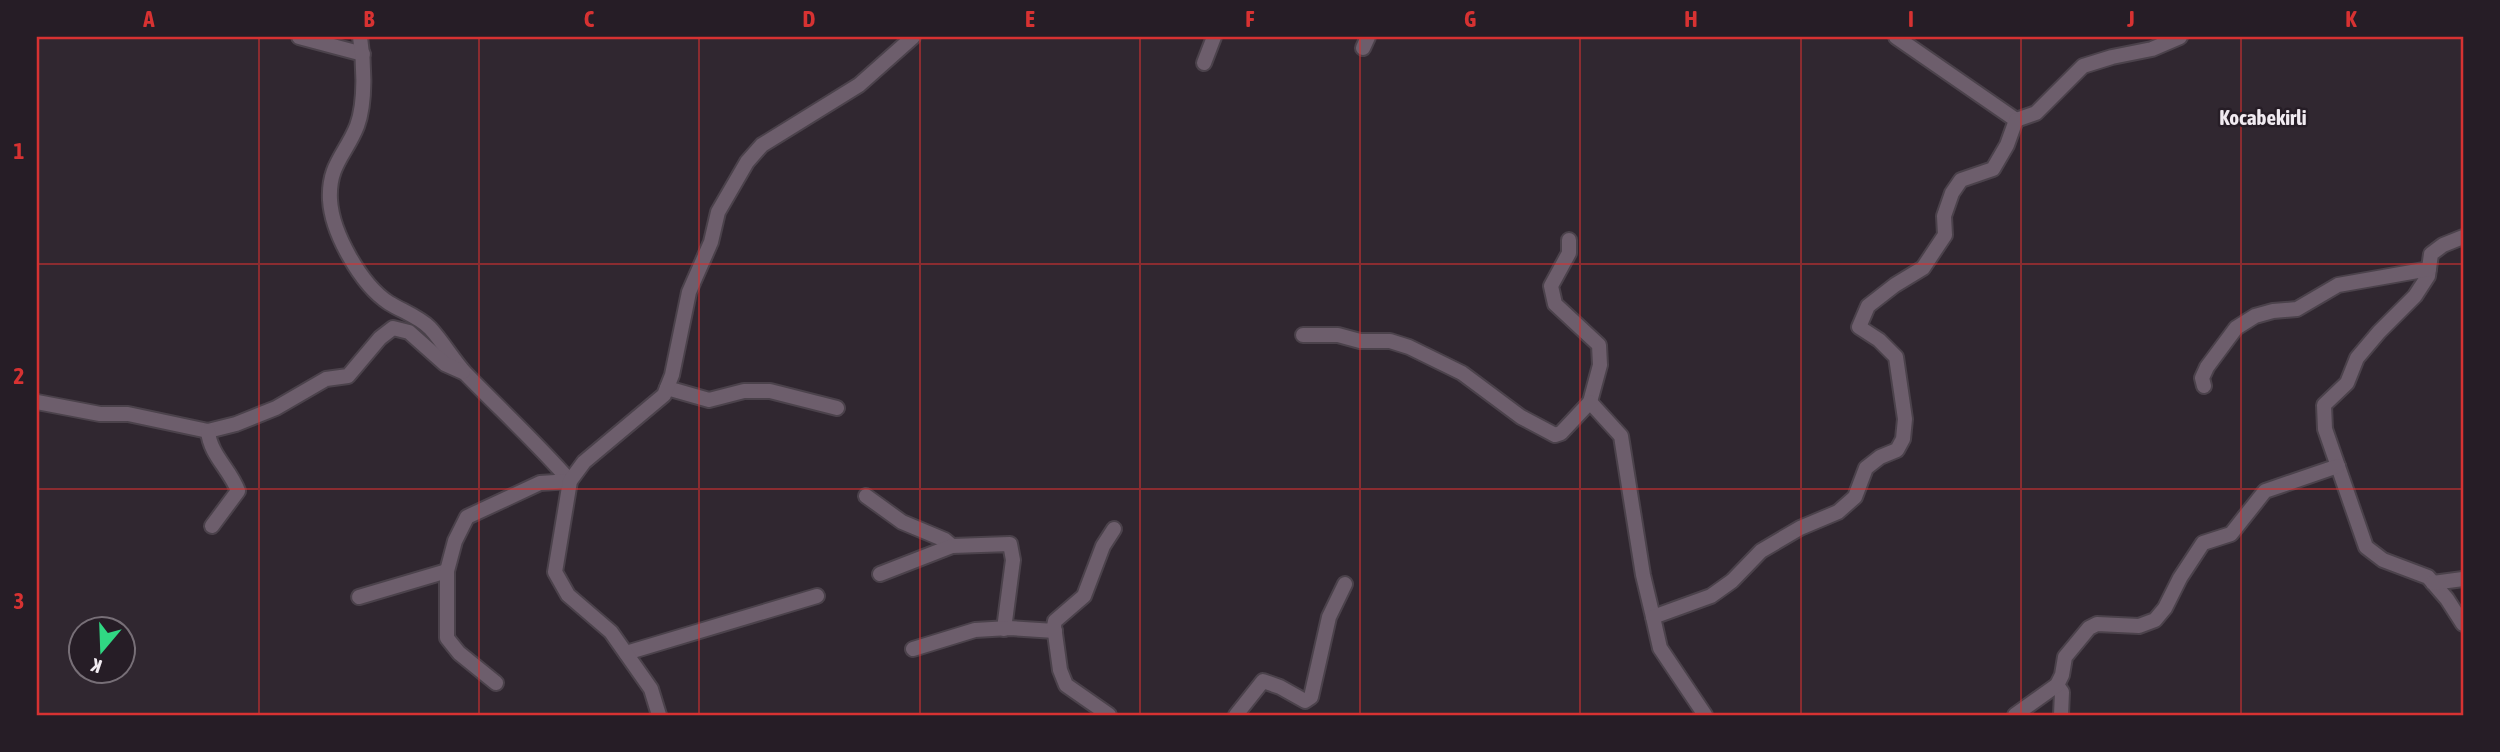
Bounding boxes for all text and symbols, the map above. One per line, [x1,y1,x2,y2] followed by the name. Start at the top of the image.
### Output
[142,6,155,32] text: A
[364,6,375,32] text: B
[584,6,595,32] text: C
[803,6,816,32] text: D
[1025,6,1035,32] text: E
[1245,6,1255,32] text: F
[1464,6,1476,32] text: G
[1684,6,1698,32] text: H
[1908,6,1914,32] text: I
[2126,6,2135,32] text: J
[2345,6,2357,32] text: K
[2219,105,2307,129] district label: Kocabekirli
[14,138,25,164] text: 1
[14,363,24,389] text: 2
[14,588,24,614] text: 3
[66,616,136,686] north arrow
[88,654,104,678] text: K

